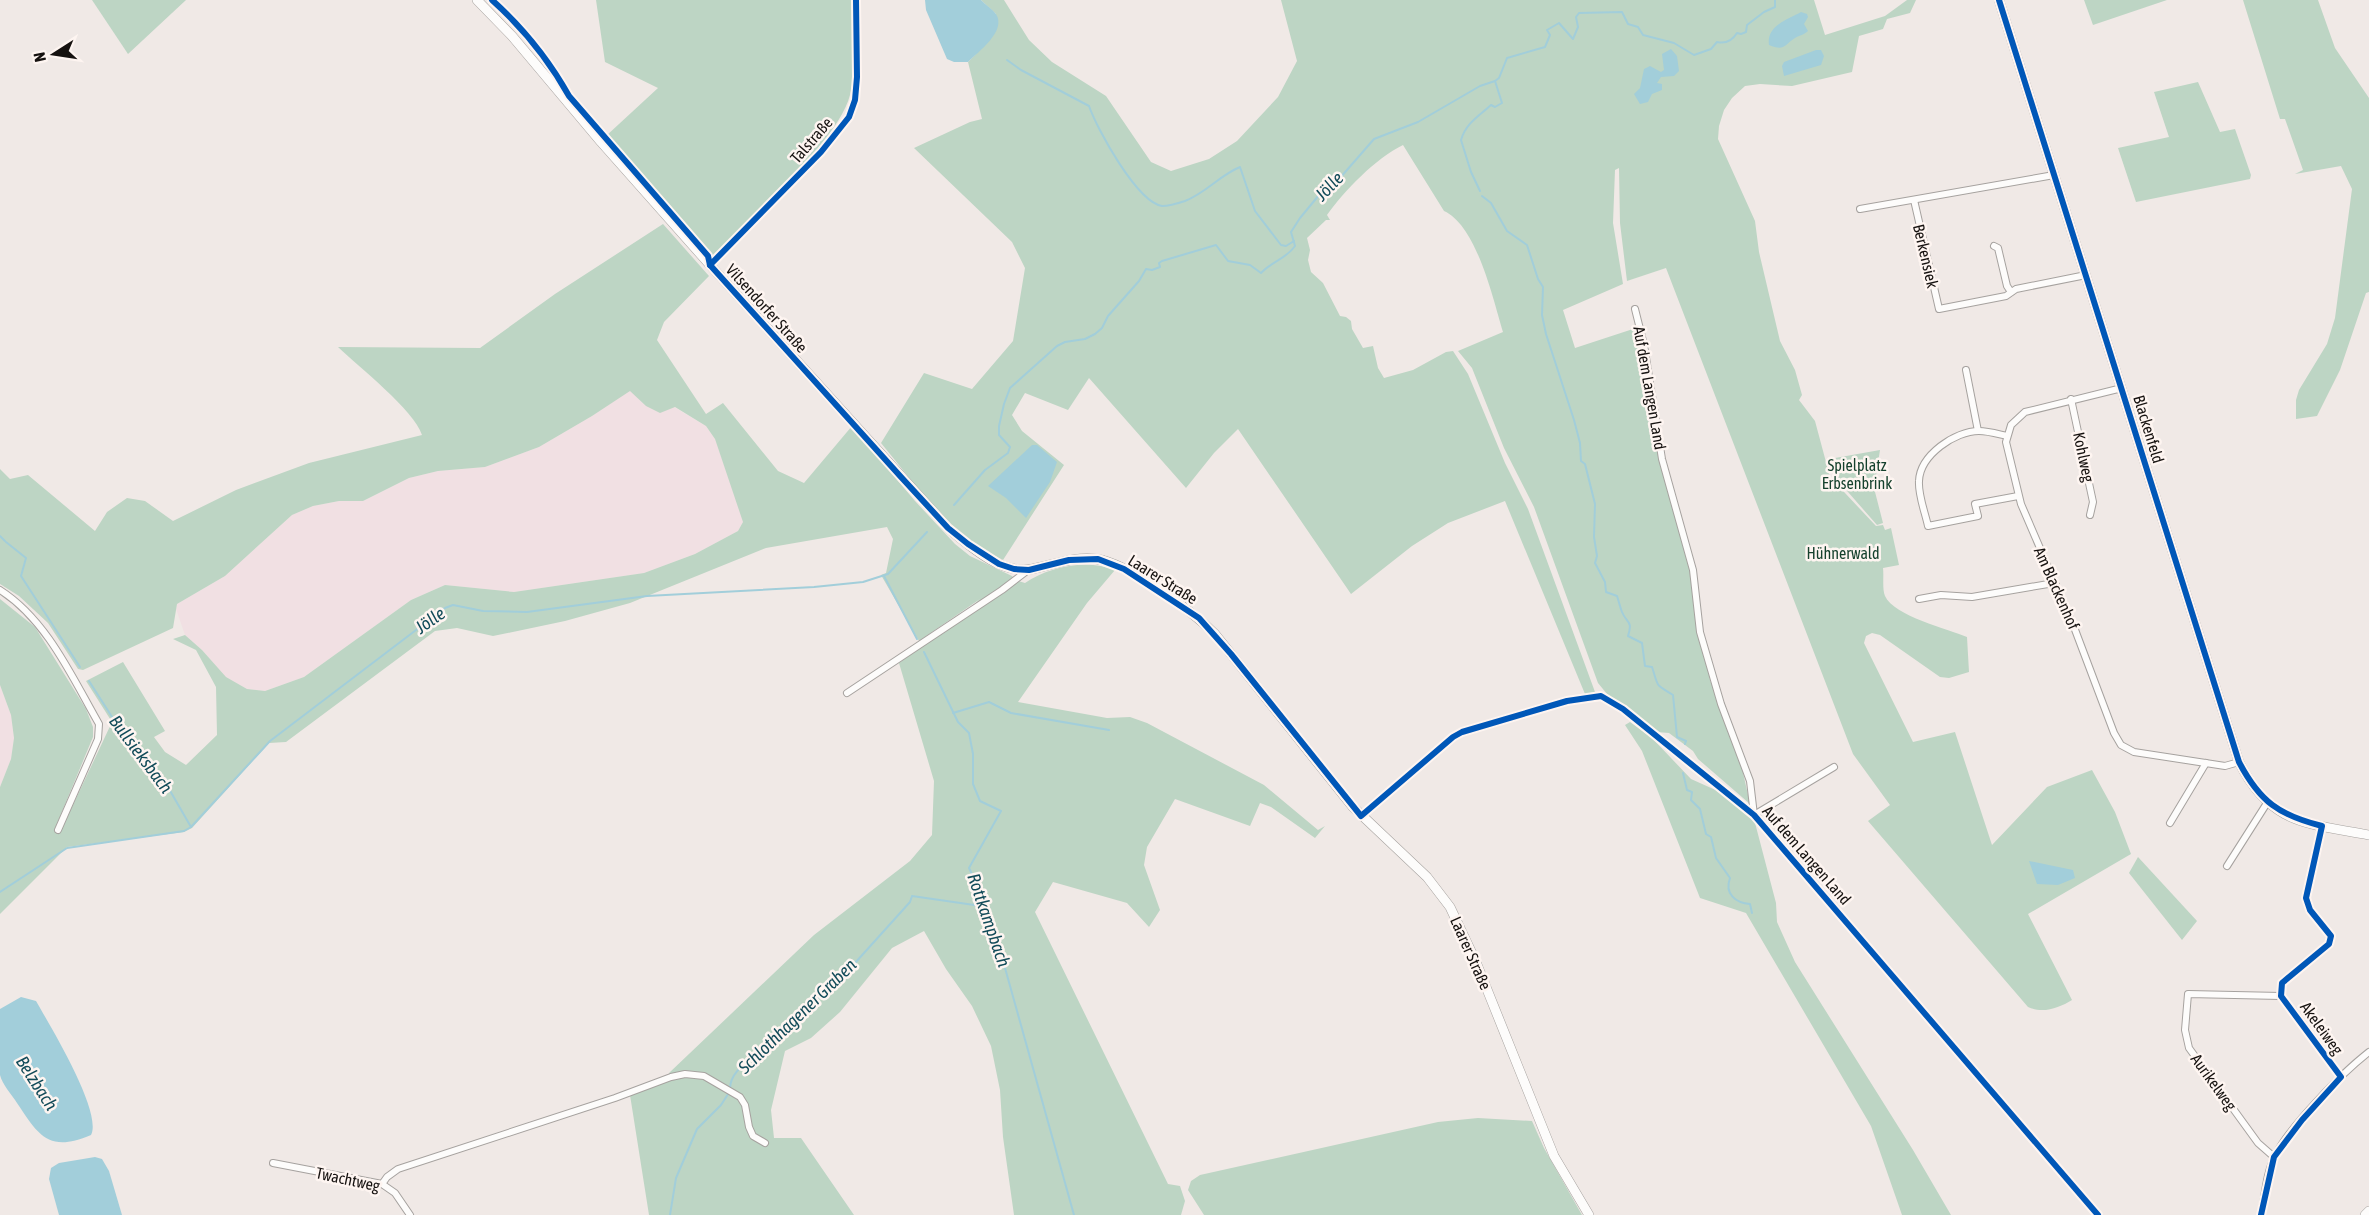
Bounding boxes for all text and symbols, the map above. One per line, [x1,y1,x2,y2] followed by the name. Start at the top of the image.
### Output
[24,24,84,84] north arrow
[30,51,49,64] text: N
[786,114,836,166] street label: Talstraße
[1310,167,1348,205] water label: Jölle
[1910,222,1942,290] street label: Berkensiek
[723,260,811,356] street label: Vilsendorfer Straße
[1629,325,1670,451] street label: Auf dem Langen Land
[2130,393,2168,465] street label: Blackenfeld
[2069,430,2098,484] street label: Kohlweg
[1822,456,1892,492] park label: Spielplatz Erbsenbrink
[1806,544,1880,562] park label: Hühnerwald
[2031,544,2083,632] street label: Am Blackenhof
[1125,551,1201,607] street label: Laarer Straße
[410,602,449,638] water label: Jölle
[105,711,177,797] water label: Bullsieksbach
[1758,802,1855,909] street label: Auf dem Langen Land
[963,870,1015,970] water label: Rottkampbach
[1447,914,1495,992] street label: Laarer Straße
[733,954,861,1078] water label: Schlothhagener Graben
[2296,998,2347,1058] street label: Akeleiweg
[2187,1050,2241,1114] street label: Aurikelweg
[12,1052,62,1114] water label: Belzbach
[314,1163,382,1196] street label: Twachtweg

